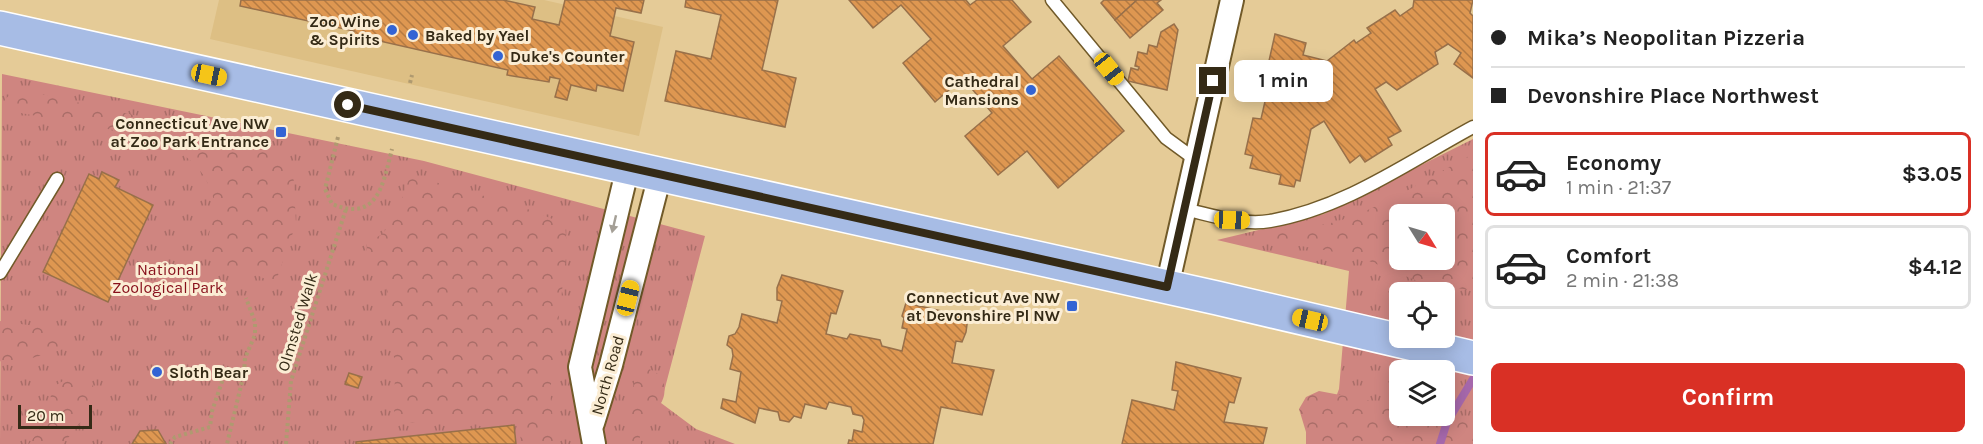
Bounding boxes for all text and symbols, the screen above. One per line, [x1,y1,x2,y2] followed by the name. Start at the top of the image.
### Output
[309,12,380,49] place label: Zoo Wine & Spirits
[385,23,399,37] marker: Zoo Wine & Spirits
[1527,25,1805,51] text: Mika’s Neopolitan Pizzeria
[425,26,529,45] place label: Baked by Yael
[406,28,420,42] marker: Baked by Yael
[510,47,625,66] place label: Duke's Counter
[491,49,505,63] marker: Duke's Counter
[1091,49,1127,89] car
[1234,60,1333,102] callout: 1 min
[190,62,228,88] car
[1199,67,1226,94] route end
[1258,69,1309,92] text: 1 min
[944,72,1019,109] place label: Cathedral Mansions
[1024,83,1038,97] marker: Cathedral Mansions
[1527,83,1819,109] text: Devonshire Place Northwest
[334,91,361,118] route start
[110,114,269,151] place label: Connecticut Ave NW at Zoo Park Entrance
[274,125,288,139] marker: Connecticut Ave NW at Zoo Park Entrance
[1494,147,1548,201] icon: car
[1566,150,1661,176] text: Economy
[1902,161,1962,187] text: $3.05
[1566,176,1671,199] text: 1 min · 21:37
[1389,204,1455,270] north arrow
[1389,204,1455,426] map controls
[1214,210,1250,230] car
[608,215,618,233] one-way arrow
[1494,240,1548,294] icon: car
[1566,243,1651,269] text: Comfort
[1908,254,1962,280] text: $4.12
[112,260,224,297] park label: National Zoological Park
[1566,269,1679,292] text: 2 min · 21:38
[274,271,321,374] street label: Olmsted Walk
[615,278,641,318] car
[1389,282,1455,348] button: locate
[906,288,1060,325] place label: Connecticut Ave NW at Devonshire Pl NW
[1065,299,1079,313] marker: Connecticut Ave NW at Devonshire Pl NW
[1290,307,1330,333] car
[587,333,628,417] street label: North Road
[1389,360,1455,426] button: layers
[169,363,249,382] place label: Sloth Bear
[1491,363,1965,432] button: Confirm
[150,365,164,379] marker: Sloth Bear
[18,402,92,430] scale bar
[27,406,65,425] text: 20 m

